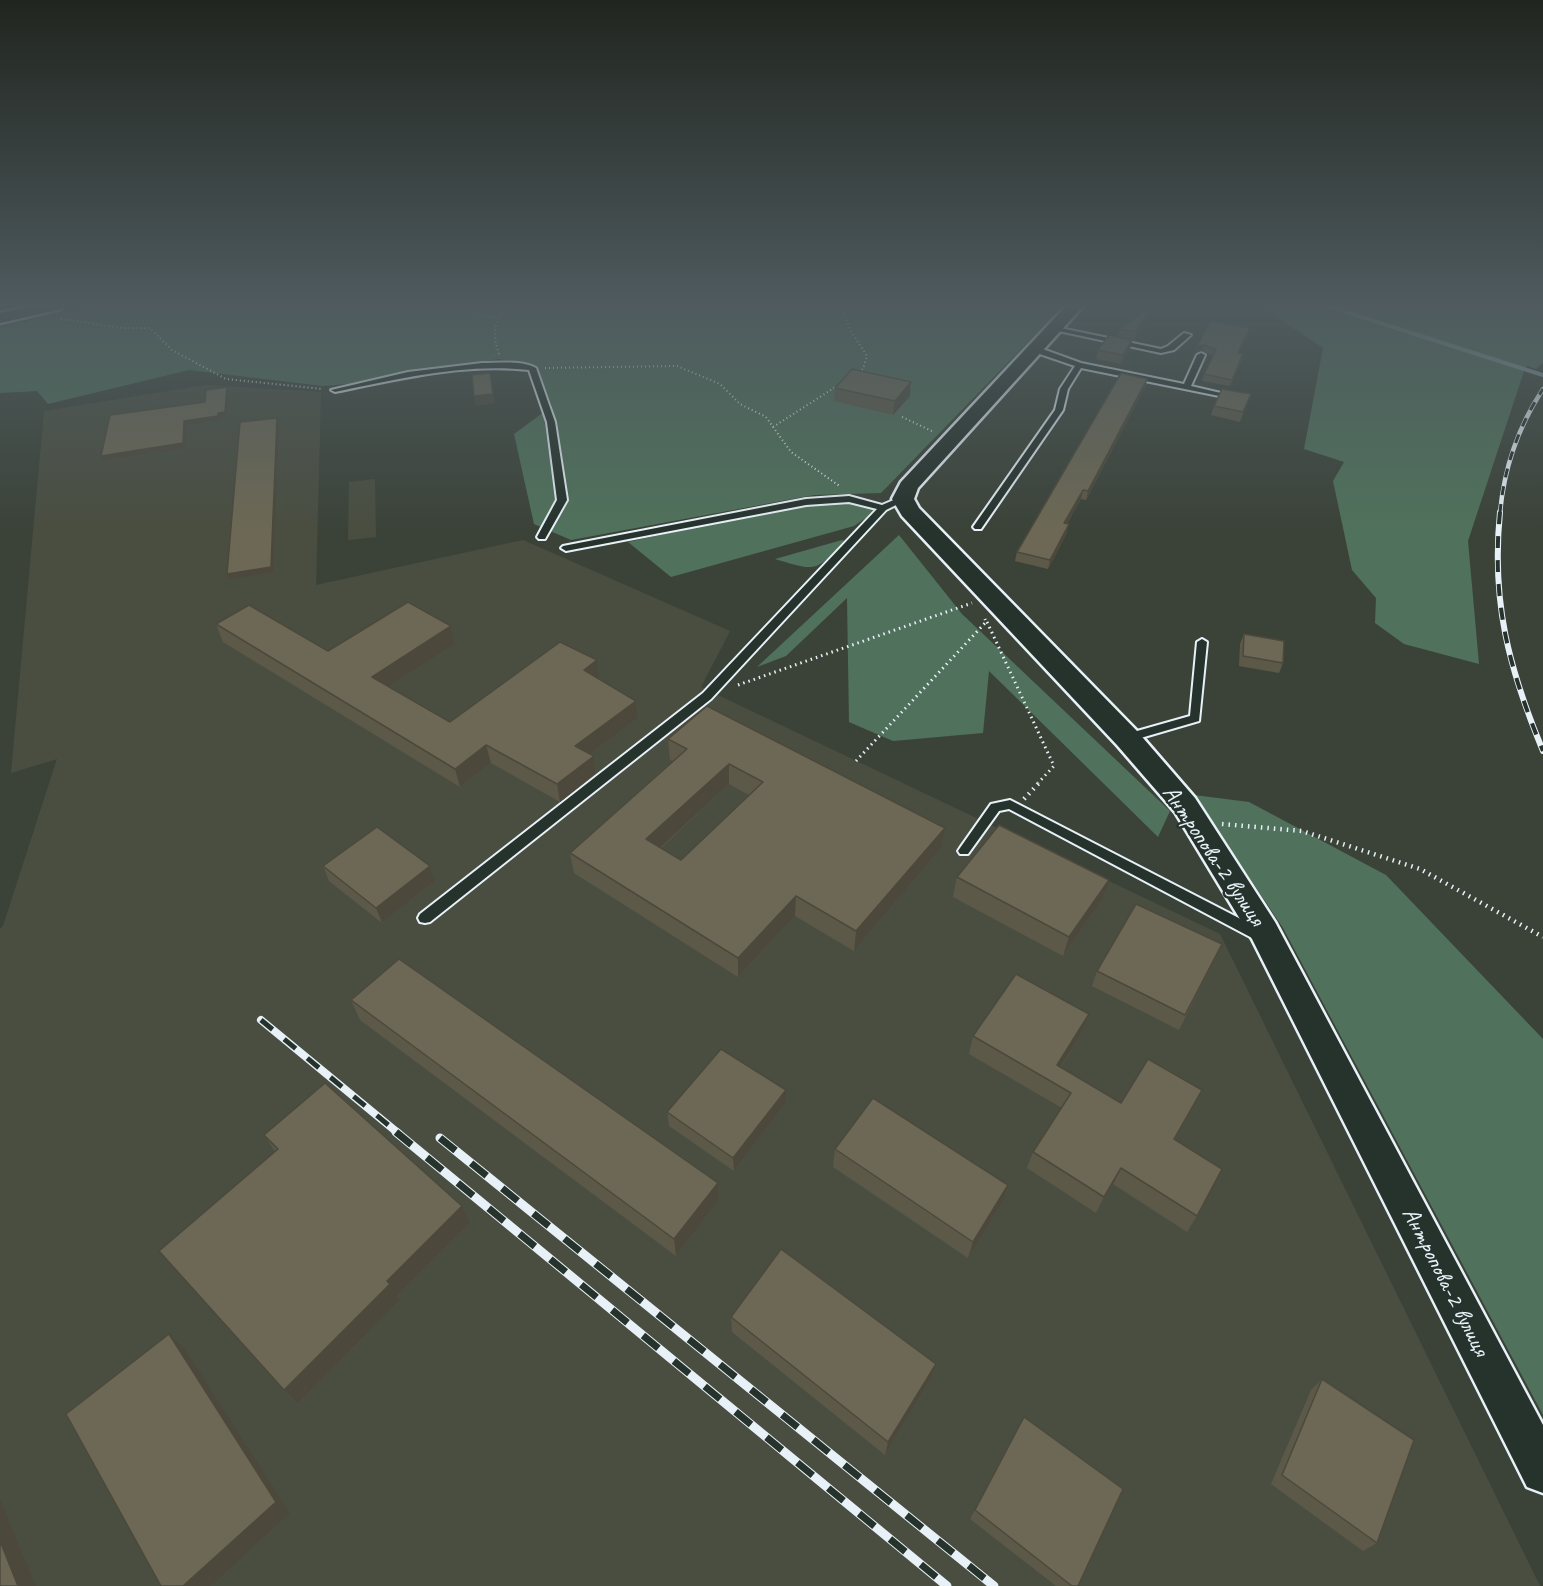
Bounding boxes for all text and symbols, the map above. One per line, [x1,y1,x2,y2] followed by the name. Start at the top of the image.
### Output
[1155,780,1271,932] street label: Антропова-2 вулиця
[1395,1203,1495,1361] street label: Антропова-2 вулиця

